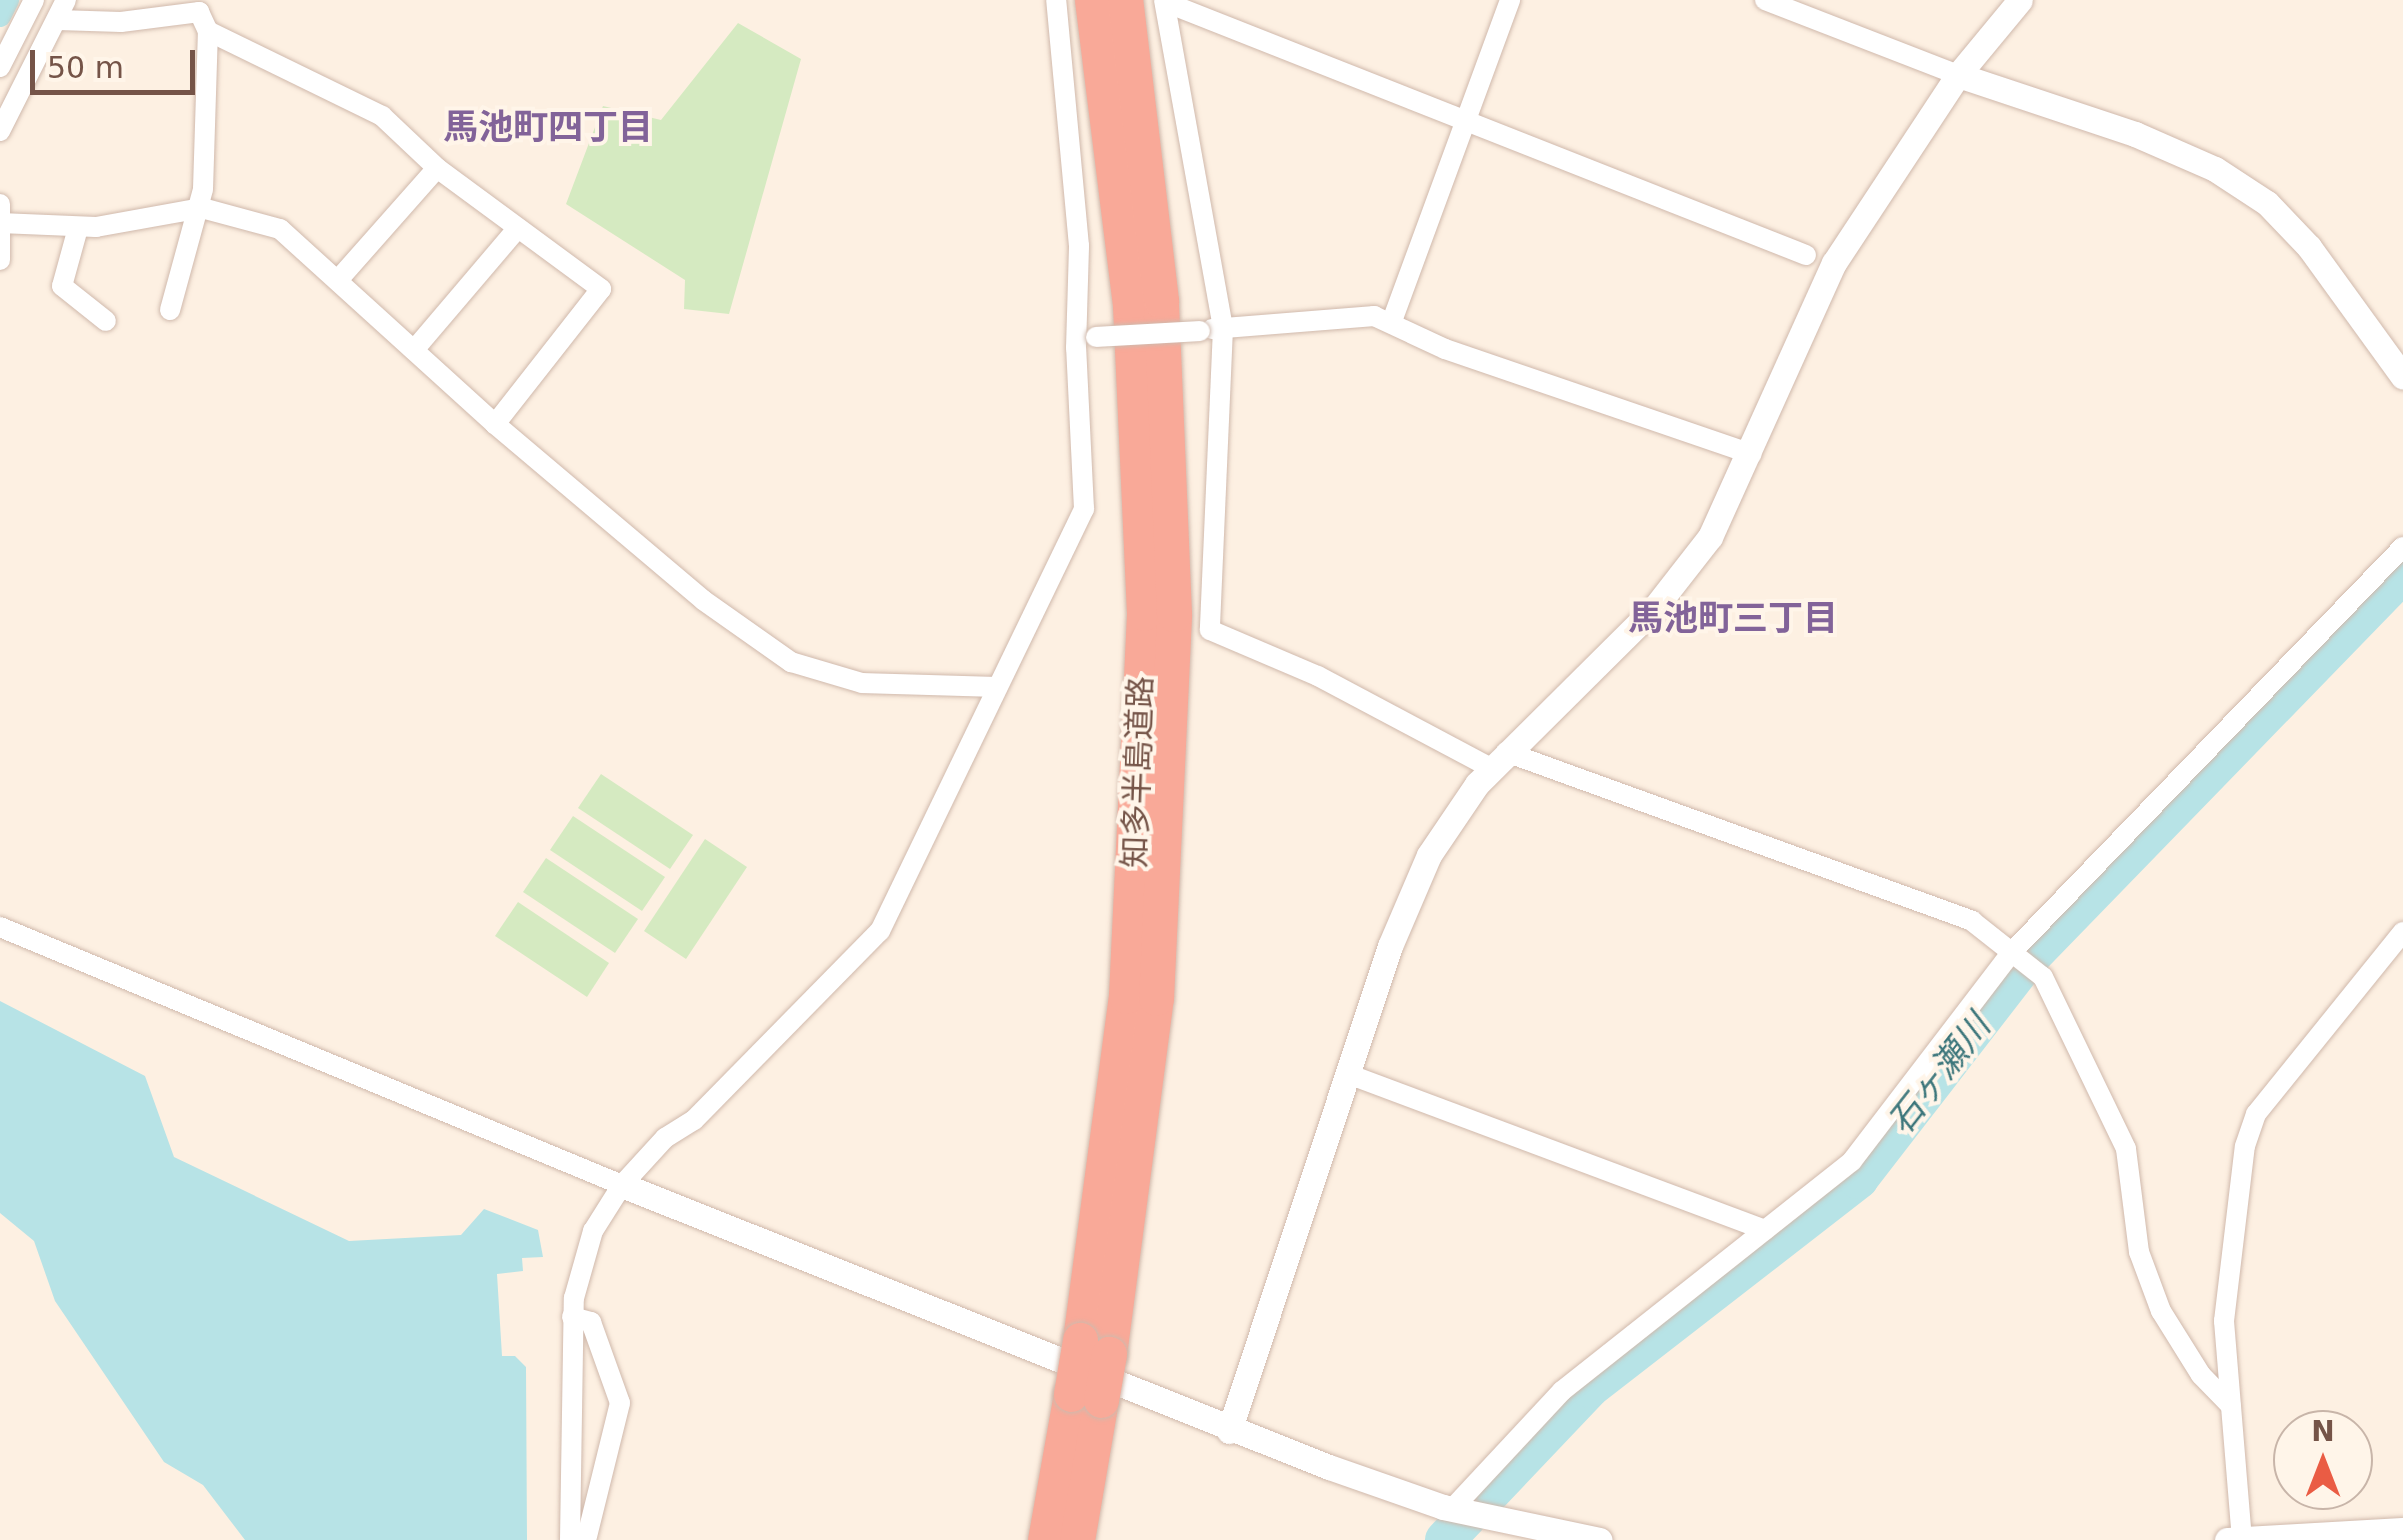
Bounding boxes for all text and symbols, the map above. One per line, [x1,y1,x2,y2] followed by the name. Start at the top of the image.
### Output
[35,30,200,92] scale bar
[47,50,124,85] text: 50 m
[443,106,653,148] district label: 馬池町四丁目
[1628,597,1838,639] district label: 馬池町三丁目
[1115,675,1161,869] street label: 知多半島道路
[1879,1006,1999,1142] water label: 石ヶ瀬川
[2273,1410,2373,1510] north arrow
[2311,1415,2335,1448] text: N

